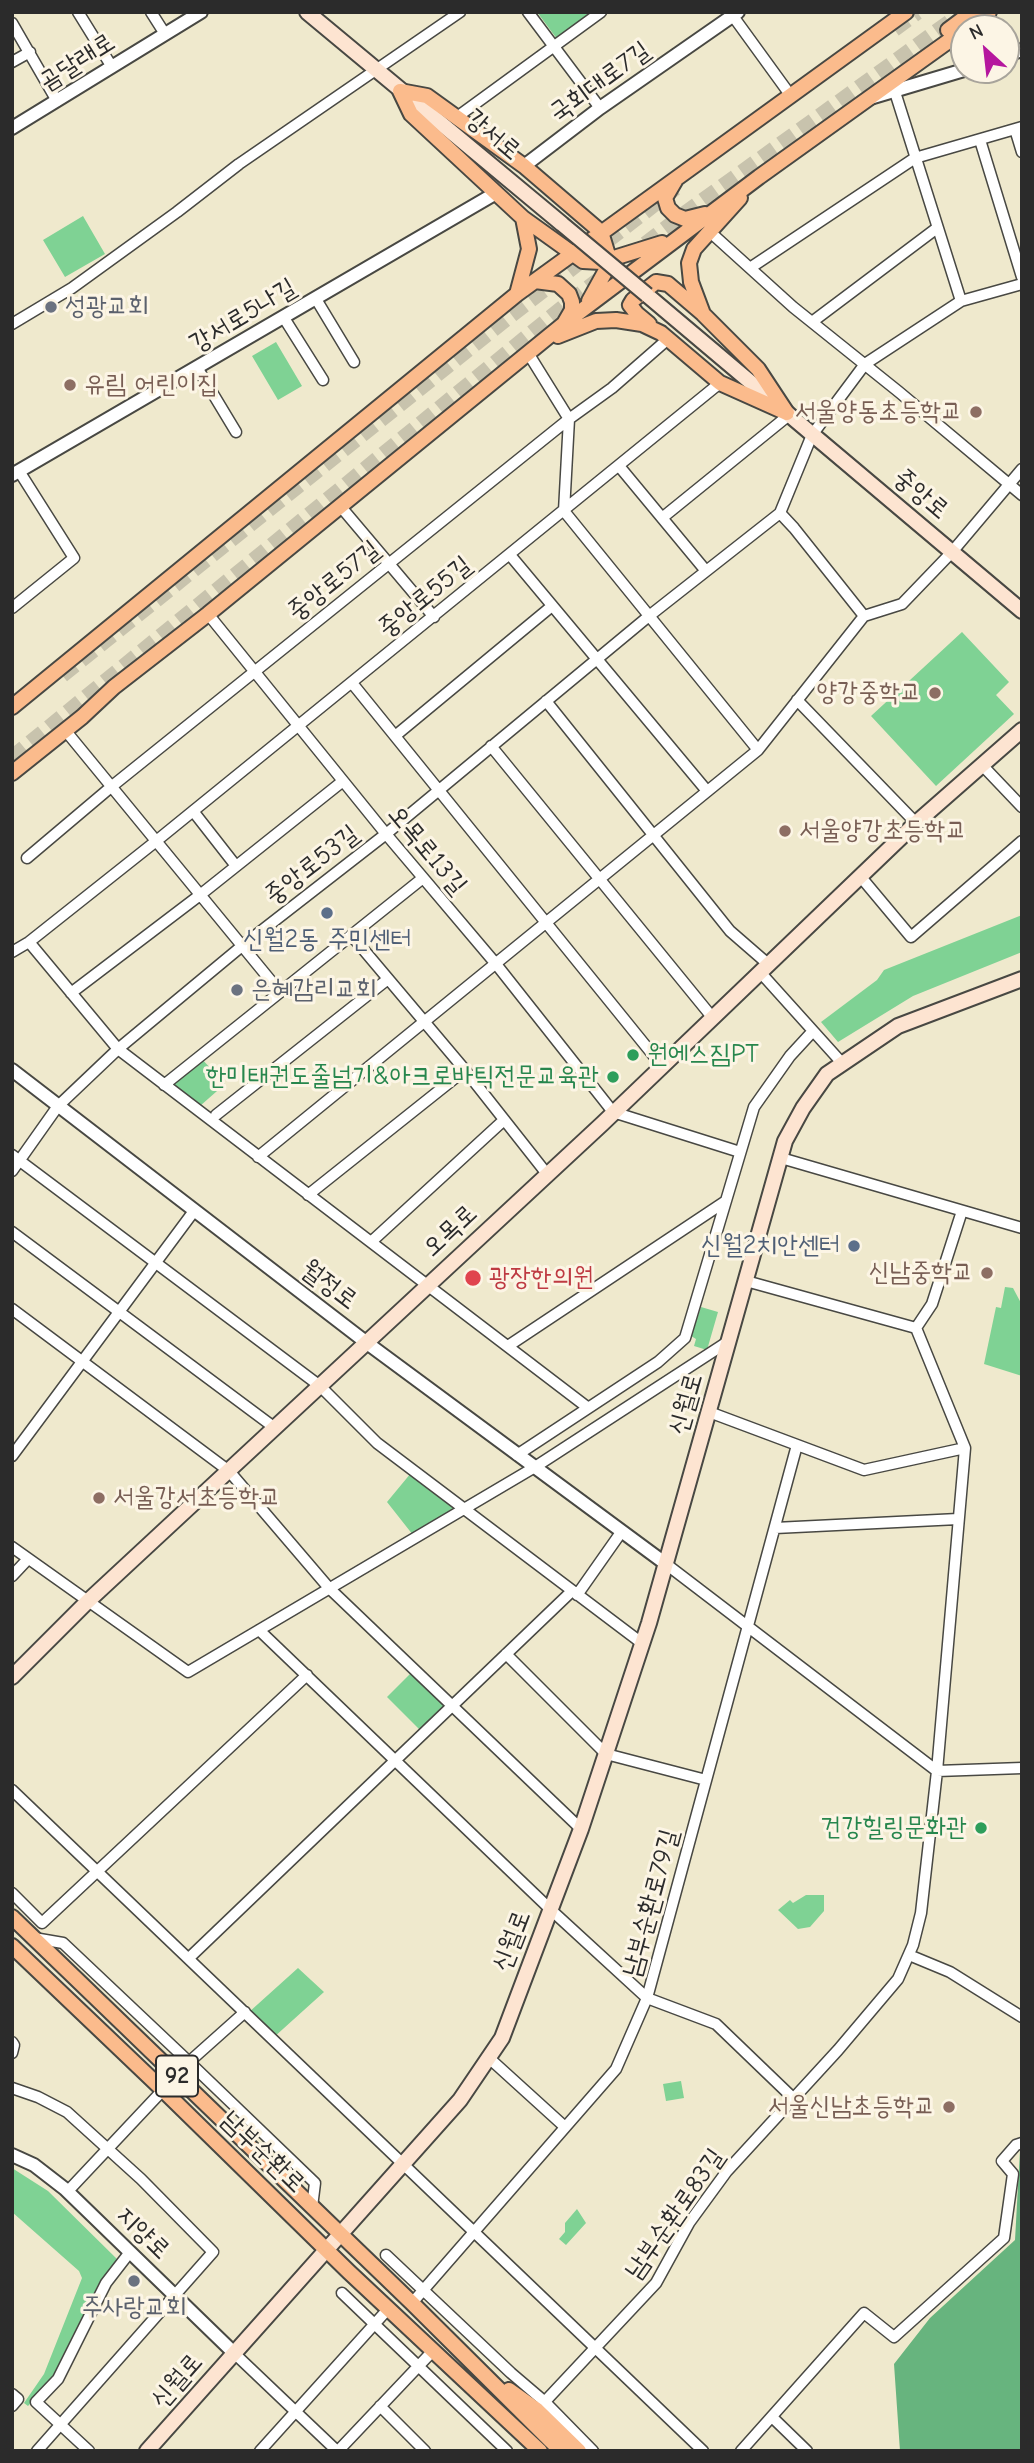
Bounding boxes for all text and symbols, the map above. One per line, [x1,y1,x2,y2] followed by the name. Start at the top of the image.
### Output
[950,14,1020,84] north arrow
[966,19,987,45] text: N
[33,27,121,97] street label: 곰달래로
[544,35,656,129] street label: 국회대로7길
[459,103,527,167] street label: 강서로
[184,272,302,360] street label: 강서로5나길
[65,291,149,323] place label: 성광교회
[43,299,59,315] marker: 성광교회
[84,369,218,401] place label: 유림 어린이집
[62,377,78,393] marker: 유림 어린이집
[795,396,962,428] place label: 서울양동초등학교
[968,404,984,420] marker: 서울양동초등학교
[887,462,955,526] street label: 중앙로
[281,534,387,628] street label: 중앙로57길
[372,550,478,644] street label: 중앙로55길
[816,677,921,709] place label: 양강중학교
[927,685,943,701] marker: 양강중학교
[381,799,473,901] street label: 오목로13길
[799,815,966,847] place label: 서울양강초등학교
[259,819,365,911] street label: 중앙로53길
[777,823,793,839] marker: 서울양강초등학교
[319,905,335,921] marker: 신월2동 주민센터
[243,924,411,956] place label: 신월2동 주민센터
[251,974,377,1006] place label: 은혜감리교회
[229,982,245,998] marker: 은혜감리교회
[647,1039,759,1071] place label: 원에스짐PT
[625,1047,641,1063] marker: 원에스짐PT
[206,1061,599,1093] place label: 한미태권도줄넘기&아크로바틱전문교육관
[605,1069,621,1085] marker: 한미태권도줄넘기&아크로바틱전문교육관
[416,1198,484,1264] street label: 오목로
[701,1230,840,1262] place label: 신월2치안센터
[846,1238,862,1254] marker: 신월2치안센터
[295,1254,363,1316] street label: 월정로
[868,1257,973,1289] place label: 신남중학교
[489,1262,594,1294] place label: 광장한의원
[979,1265,995,1281] marker: 신남중학교
[463,1268,483,1288] marker: 광장한의원
[662,1370,710,1438] street label: 신월로
[113,1482,280,1514] place label: 서울강서초등학교
[91,1490,107,1506] marker: 서울강서초등학교
[821,1812,967,1844] place label: 건강힐링문화관
[973,1820,989,1836] marker: 건강힐링문화관
[616,1826,686,1980] street label: 남부순환로79길
[486,1906,538,1976] street label: 신월로
[156,2056,198,2096] road number: 92
[768,2091,935,2123] place label: 서울신남초등학교
[941,2099,957,2115] marker: 서울신남초등학교
[215,2104,311,2200] street label: 남부순환로
[619,2143,731,2285] street label: 남부순환로83길
[110,2200,176,2266] street label: 지양로
[126,2273,142,2289] marker: 주사랑교회
[82,2292,186,2324] place label: 주사랑교회
[145,2347,209,2415] street label: 신월로

